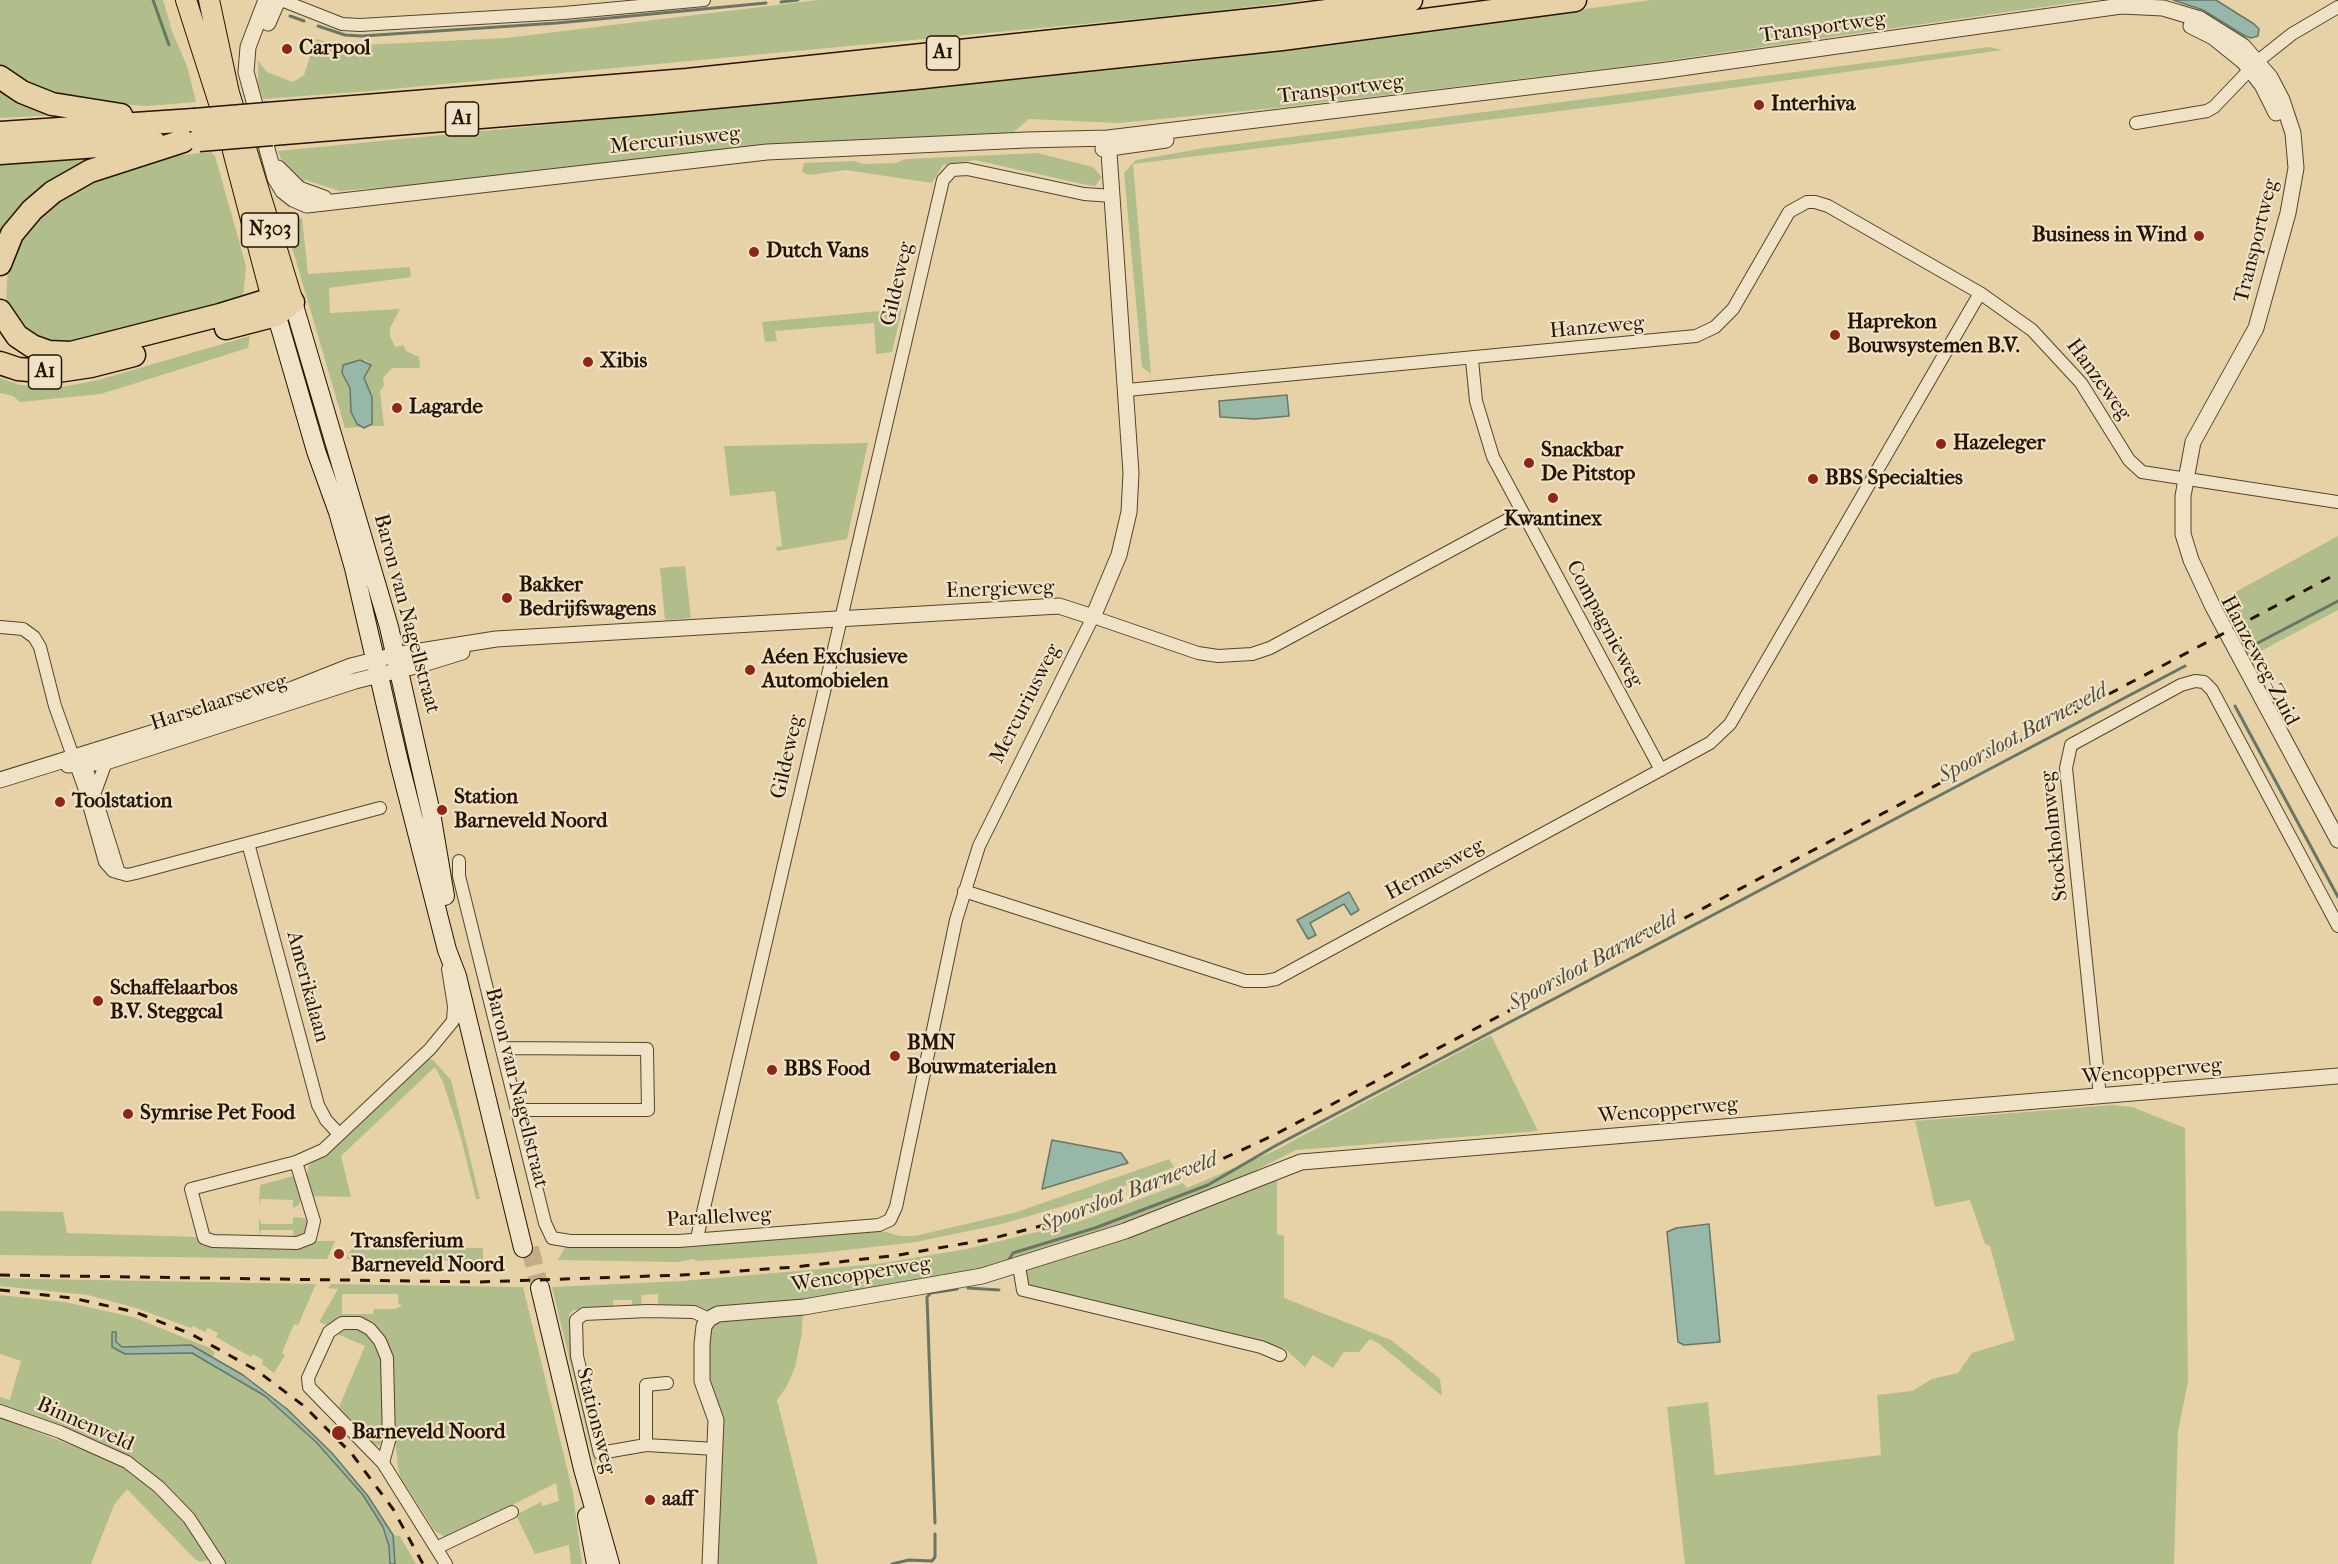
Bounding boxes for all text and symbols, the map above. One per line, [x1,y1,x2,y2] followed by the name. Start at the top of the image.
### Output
[1759,7,1887,49] street label: Transportweg
[299,36,371,62] place label: Carpool
[926,36,960,70] road number: A1
[280,42,294,56] marker: Carpool
[1277,70,1405,110] street label: Transportweg
[1771,92,1856,118] place label: Interhiva
[1752,98,1766,112] marker: Interhiva
[446,102,478,136] road number: A1
[609,122,741,160] street label: Mercuriusweg
[2229,177,2285,305] street label: Transportweg
[242,213,298,247] road number: N303
[2032,223,2187,249] place label: Business in Wind
[2192,229,2206,243] marker: Business in Wind
[766,239,869,265] place label: Dutch Vans
[876,240,920,328] street label: Gildeweg
[747,245,761,259] marker: Dutch Vans
[1847,310,2020,360] place label: Haprekon Bouwsystemen B.V.
[1549,311,1645,345] street label: Hanzeweg
[1828,328,1842,342] marker: Haprekon Bouwsystemen B.V.
[2060,334,2136,426] street label: Hanzeweg
[600,349,647,375] place label: Xibis
[28,355,62,389] road number: A1
[581,355,595,369] marker: Xibis
[409,395,483,421] place label: Lagarde
[390,401,404,415] marker: Lagarde
[1953,431,2045,457] place label: Hazeleger
[1934,437,1948,451] marker: Hazeleger
[1541,438,1635,488] place label: Snackbar De Pitstop
[1522,456,1536,470] marker: Snackbar De Pitstop
[1825,466,1963,492] place label: BBS Specialties
[1806,472,1820,486] marker: BBS Specialties
[1546,491,1560,505] marker: Kwantinex
[1504,507,1602,533] place label: Kwantinex
[367,511,445,717] street label: Baron van Nagellstraat
[1560,556,1648,692] street label: Compagnieweg
[519,573,656,623] place label: Bakker Bedrijfswagens
[945,576,1055,604] street label: Energieweg
[500,591,514,605] marker: Bakker Bedrijfswagens
[2214,592,2304,730] street label: Hanzeweg-Zuid
[985,640,1067,768] street label: Mercuriusweg
[762,645,908,695] place label: Aéen Exclusieve Automobielen
[743,663,757,677] marker: Aéen Exclusieve Automobielen
[147,669,291,737] street label: Harselaarseweg
[1934,678,2112,790] water label: Spoorsloot Barneveld
[766,713,810,801] street label: Gildeweg
[2036,770,2074,902] street label: Stockholmweg
[454,785,607,835] place label: Station Barneveld Noord
[72,789,172,815] place label: Toolstation
[53,795,67,809] marker: Toolstation
[435,803,449,817] marker: Station Barneveld Noord
[1381,834,1489,906] street label: Hermesweg
[1504,906,1682,1018] water label: Spoorsloot Barneveld
[280,928,334,1046] street label: Amerikalaan
[110,976,238,1026] place label: Schaffelaarbos B.V. Steggcal
[479,985,553,1191] street label: Baron van Nagellstraat
[91,994,105,1008] marker: Schaffelaarbos B.V. Steggcal
[907,1031,1057,1081] place label: BMN Bouwmaterialen
[888,1049,902,1063] marker: BMN Bouwmaterialen
[2081,1053,2223,1091] street label: Wencopperweg
[784,1057,870,1083] place label: BBS Food
[765,1063,779,1077] marker: BBS Food
[1597,1092,1739,1130] street label: Wencopperweg
[140,1101,295,1127] place label: Symrise Pet Food
[121,1107,135,1121] marker: Symrise Pet Food
[1037,1147,1221,1239] water label: Spoorsloot Barneveld
[666,1203,772,1233] street label: Parallelweg
[351,1229,504,1279] place label: Transferium Barneveld Noord
[332,1247,346,1261] marker: Transferium Barneveld Noord
[790,1252,932,1298] street label: Wencopperweg
[570,1365,620,1477] street label: Stationsweg
[32,1392,138,1458] street label: Binnenveld
[352,1420,505,1446] place label: Barneveld Noord
[330,1424,348,1442] marker: Barneveld Noord
[662,1487,694,1513] place label: aaff
[643,1493,657,1507] marker: aaff

